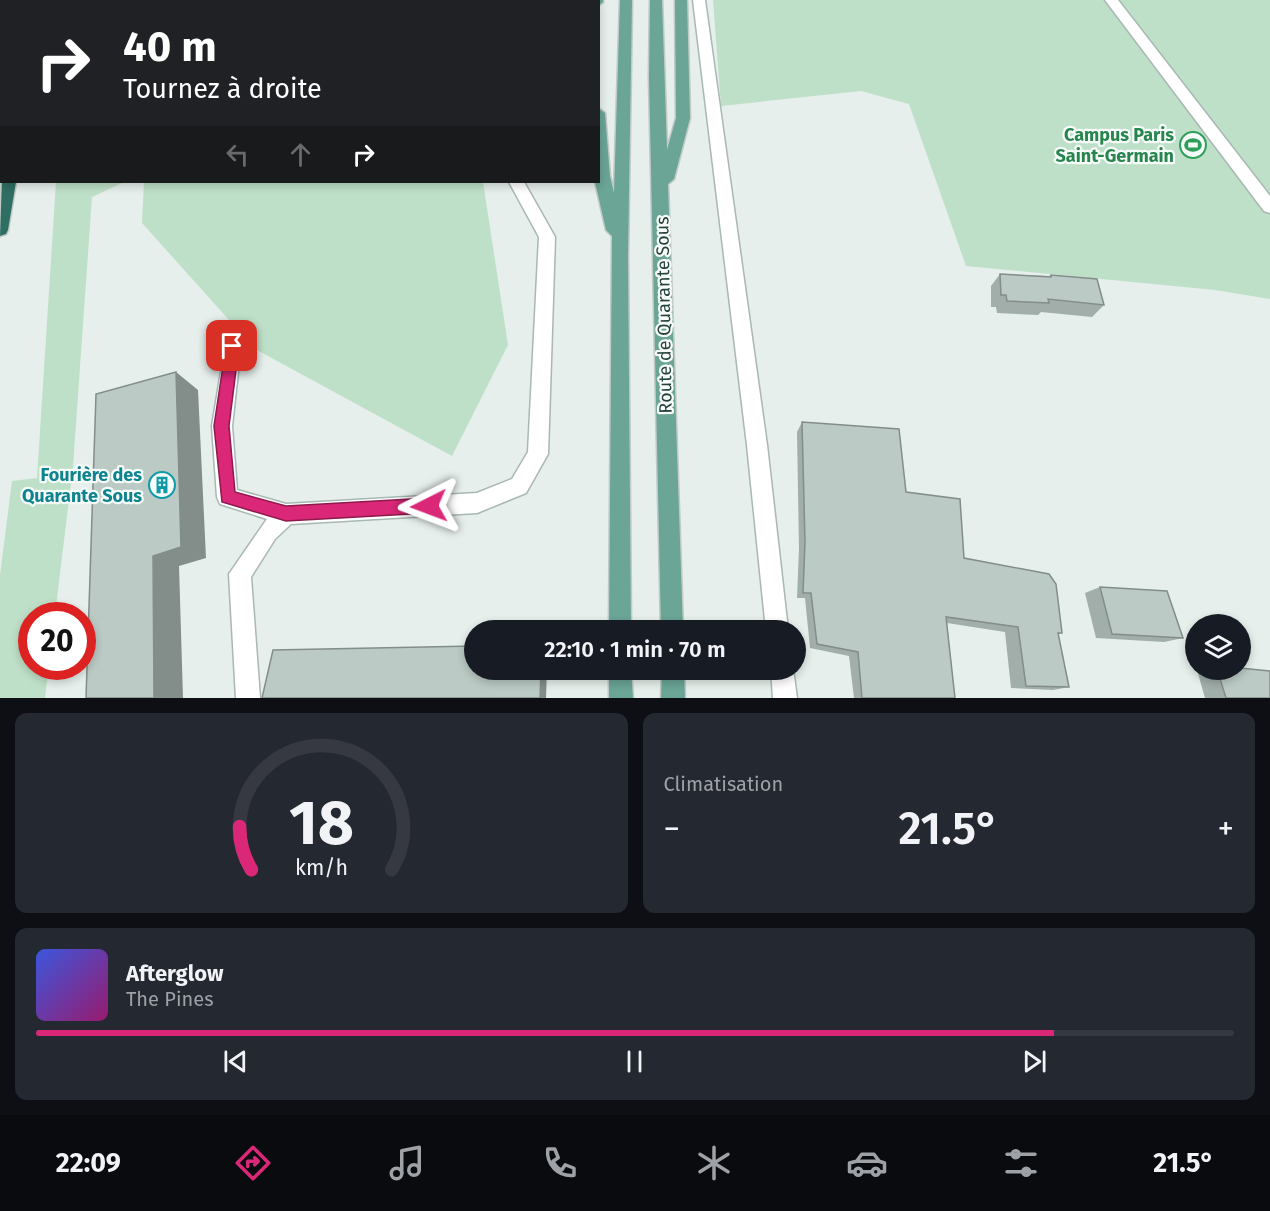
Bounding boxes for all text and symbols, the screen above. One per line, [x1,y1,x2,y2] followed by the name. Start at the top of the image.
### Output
[123,22,217,72] text: 40 m
[24,24,102,102] icon: right
[123,73,322,105] text: Tournez à droite
[1056,124,1174,167] place label: Campus Paris Saint-Germain
[1178,130,1208,160] sports icon: Campus Paris Saint-Germain
[221,138,254,171] icon: left
[284,138,317,171] icon: ahead
[347,138,380,171] icon: right
[651,216,677,414] street label: Route de Quarante Sous
[206,320,257,371] pin
[215,329,248,362] icon: arrive
[22,464,142,507] place label: Fourière des Quarante Sous
[147,470,177,500] building icon: Fourière des Quarante Sous
[397,474,461,538] position arrow
[18,602,96,680] speed limit sign: 20
[1185,614,1251,680] map controls
[1185,614,1251,680] button: layers
[544,636,726,663] text: 22:10 · 1 min · 70 m
[664,772,783,796] text: Climatisation
[289,786,354,861] text: 18
[899,802,999,856] text: 21.5°
[664,809,680,849] text: −
[1218,809,1234,849] text: +
[295,855,348,881] text: km/h
[126,960,223,987] text: Afterglow
[126,987,213,1011] text: The Pines
[219,1045,252,1078] icon: previous
[618,1045,651,1078] icon: pause
[1018,1045,1051,1078] icon: next
[232,1142,274,1184] icon: directions
[386,1142,428,1184] icon: music
[539,1142,581,1184] icon: phone
[693,1142,735,1184] icon: climate
[846,1142,888,1184] icon: car
[1000,1142,1042,1184] icon: filters
[56,1147,121,1179] text: 22:09
[1153,1147,1214,1179] text: 21.5°

